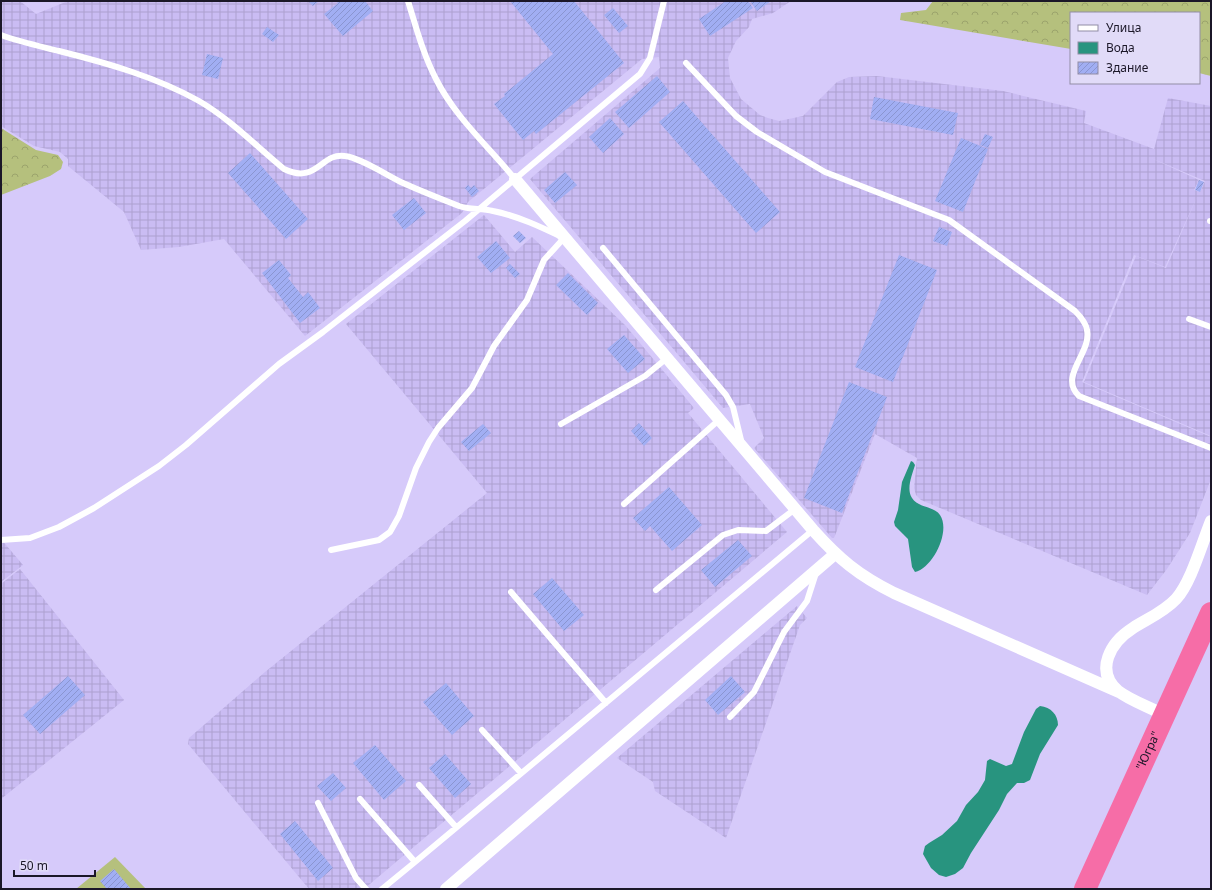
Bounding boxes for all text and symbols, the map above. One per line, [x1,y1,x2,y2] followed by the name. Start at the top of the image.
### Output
[1070,12,1200,84] legend
[1106,19,1141,36] text: Улица
[1106,39,1135,56] text: Вода
[1106,59,1149,76] text: Здание
[1131,728,1164,773] street label: "Югра"
[14,852,95,878] scale bar
[20,857,48,874] text: 50 m

